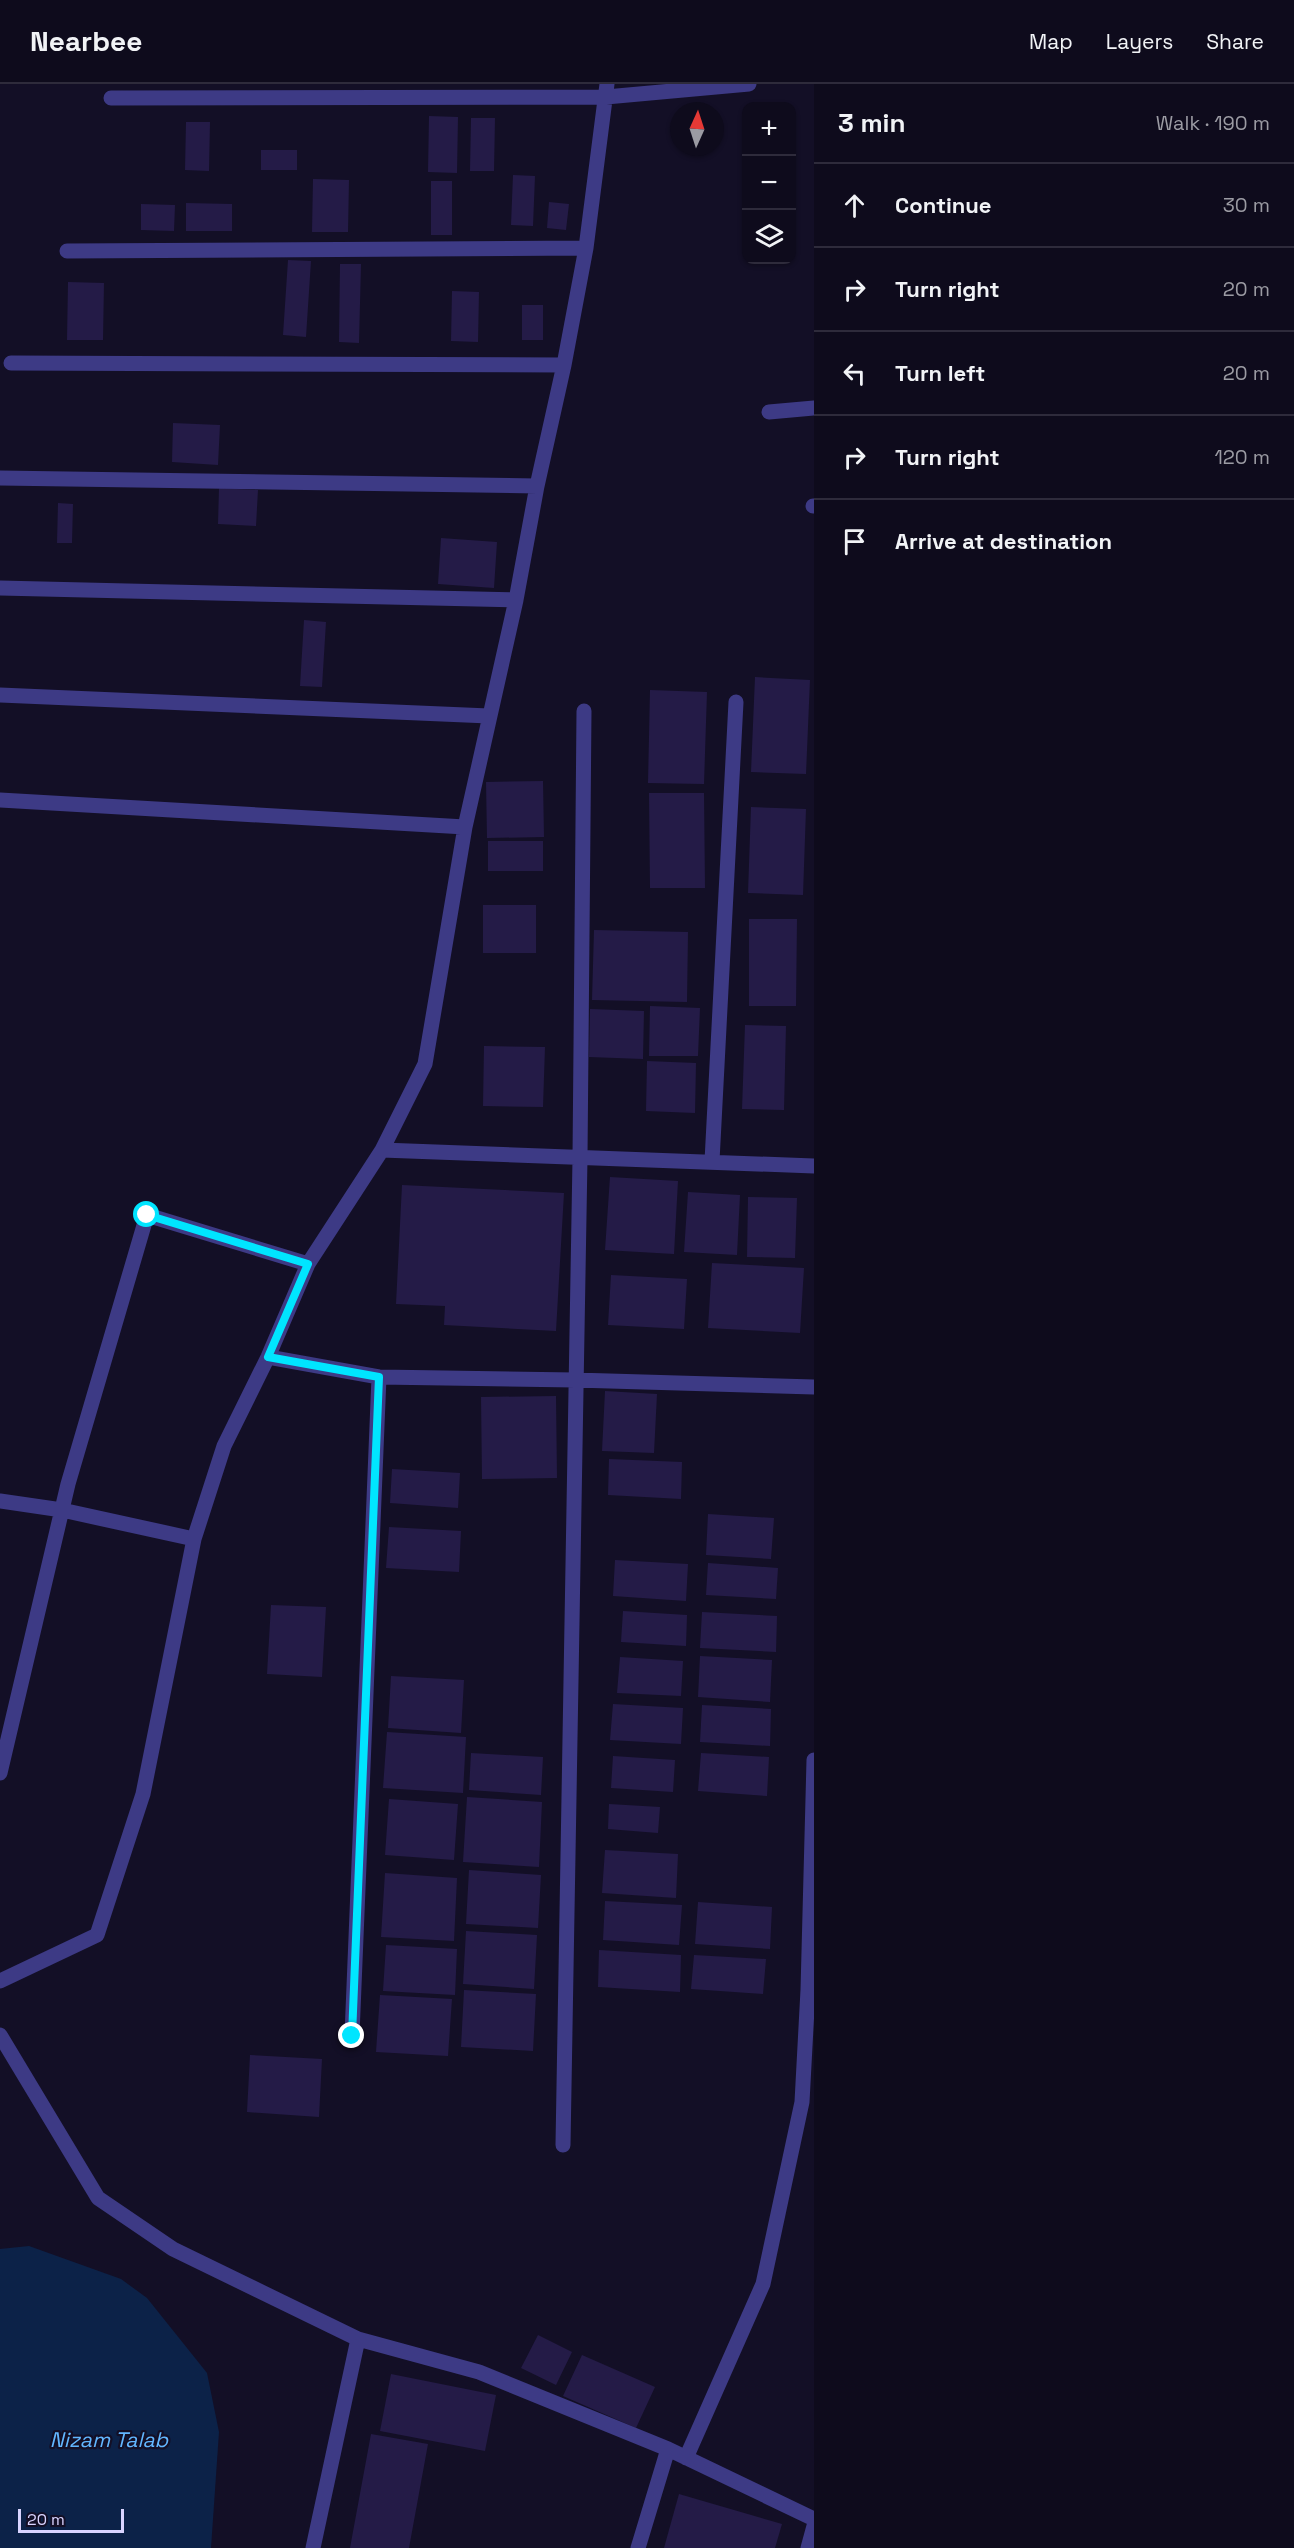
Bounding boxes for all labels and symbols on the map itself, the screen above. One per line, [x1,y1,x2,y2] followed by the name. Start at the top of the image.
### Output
[670,102,724,156] north arrow
[133,1201,159,1227] route start
[338,2022,364,2048] route end
[50,2426,170,2453] water label: Nizam Talab
[18,2506,124,2534] scale bar

